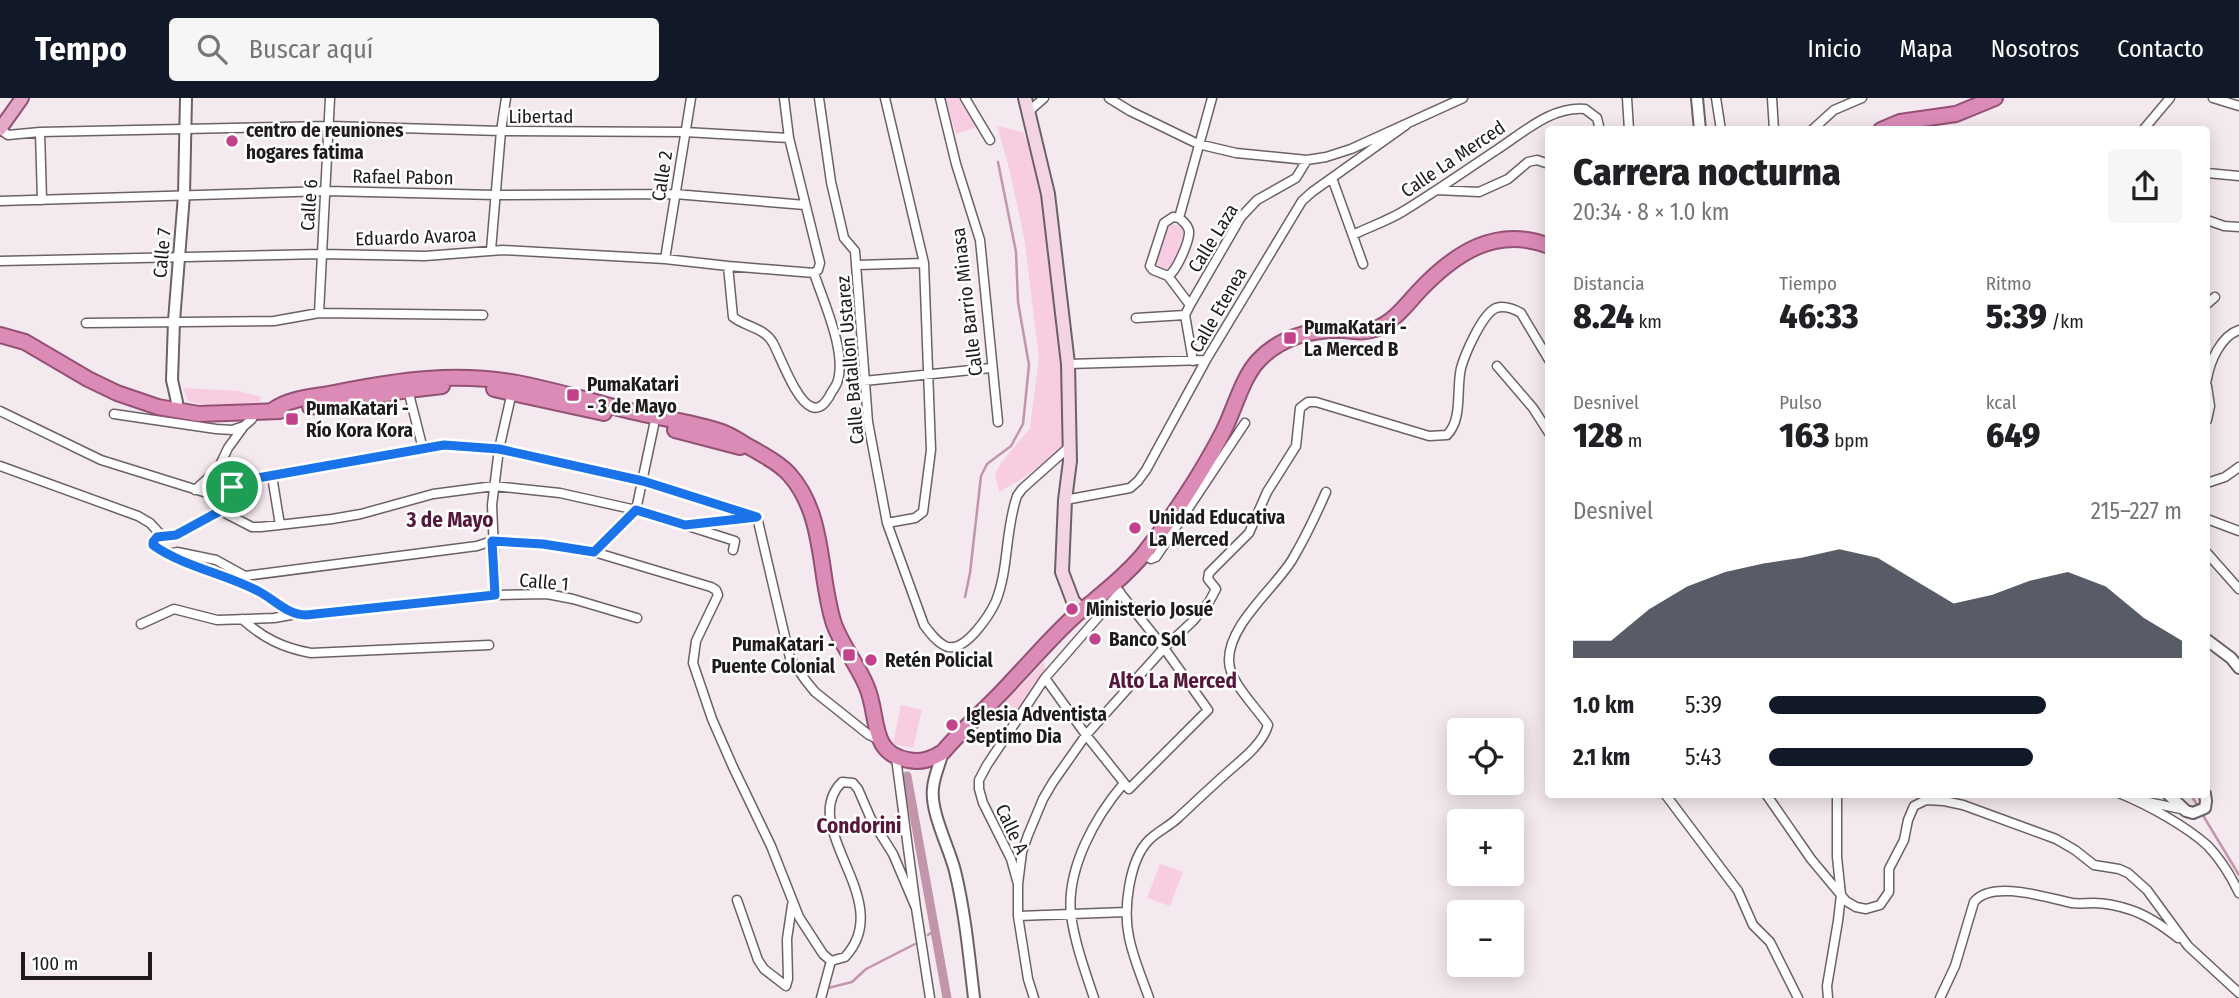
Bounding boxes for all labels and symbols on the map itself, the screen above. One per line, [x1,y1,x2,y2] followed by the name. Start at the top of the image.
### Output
[509,105,573,128] street label: Libertad
[1397,116,1509,202] street label: Calle La Merced
[246,119,404,164] place label: centro de reuniones hogares fatima
[224,133,240,149] marker: centro de reuniones hogares fatima
[647,149,677,203] street label: Calle 2
[352,165,454,189] street label: Rafael Pabon
[296,178,322,232] street label: Calle 6
[1183,199,1243,277] street label: Calle Laza
[355,223,477,251] street label: Eduardo Avaroa
[946,226,988,378] street label: Calle Barrio Minasa
[148,227,176,279] street label: Calle 7
[1184,263,1252,357] street label: Calle Etenea
[831,274,869,445] street label: Calle Batallon Ustarez
[1304,316,1407,361] place label: PumaKatari - La Merced B
[1282,330,1298,346] marker: PumaKatari - La Merced B
[587,373,679,418] place label: PumaKatari - 3 de Mayo
[565,387,581,403] marker: PumaKatari - 3 de Mayo
[306,397,413,442] place label: PumaKatari - Río Kora Kora
[284,411,300,427] marker: PumaKatari - Río Kora Kora
[202,457,262,517] pin
[1149,506,1285,551] place label: Unidad Educativa La Merced
[405,507,494,533] district label: 3 de Mayo
[1127,520,1143,536] marker: Unidad Educativa La Merced
[518,568,570,596] street label: Calle 1
[1086,598,1214,621] place label: Ministerio Josué
[1064,601,1080,617] marker: Ministerio Josué
[1109,628,1187,651] place label: Banco Sol
[1087,631,1103,647] marker: Banco Sol
[711,633,836,678] place label: PumaKatari - Puente Colonial
[841,647,857,663] marker: PumaKatari - Puente Colonial
[885,649,993,672] place label: Retén Policial
[863,652,879,668] marker: Retén Policial
[1108,668,1237,694] district label: Alto La Merced
[966,703,1107,748] place label: Iglesia Adventista Septimo Dia
[944,717,960,733] marker: Iglesia Adventista Septimo Dia
[991,800,1033,858] street label: Calle A
[816,813,902,839] district label: Condorini
[21,949,152,981] scale bar

